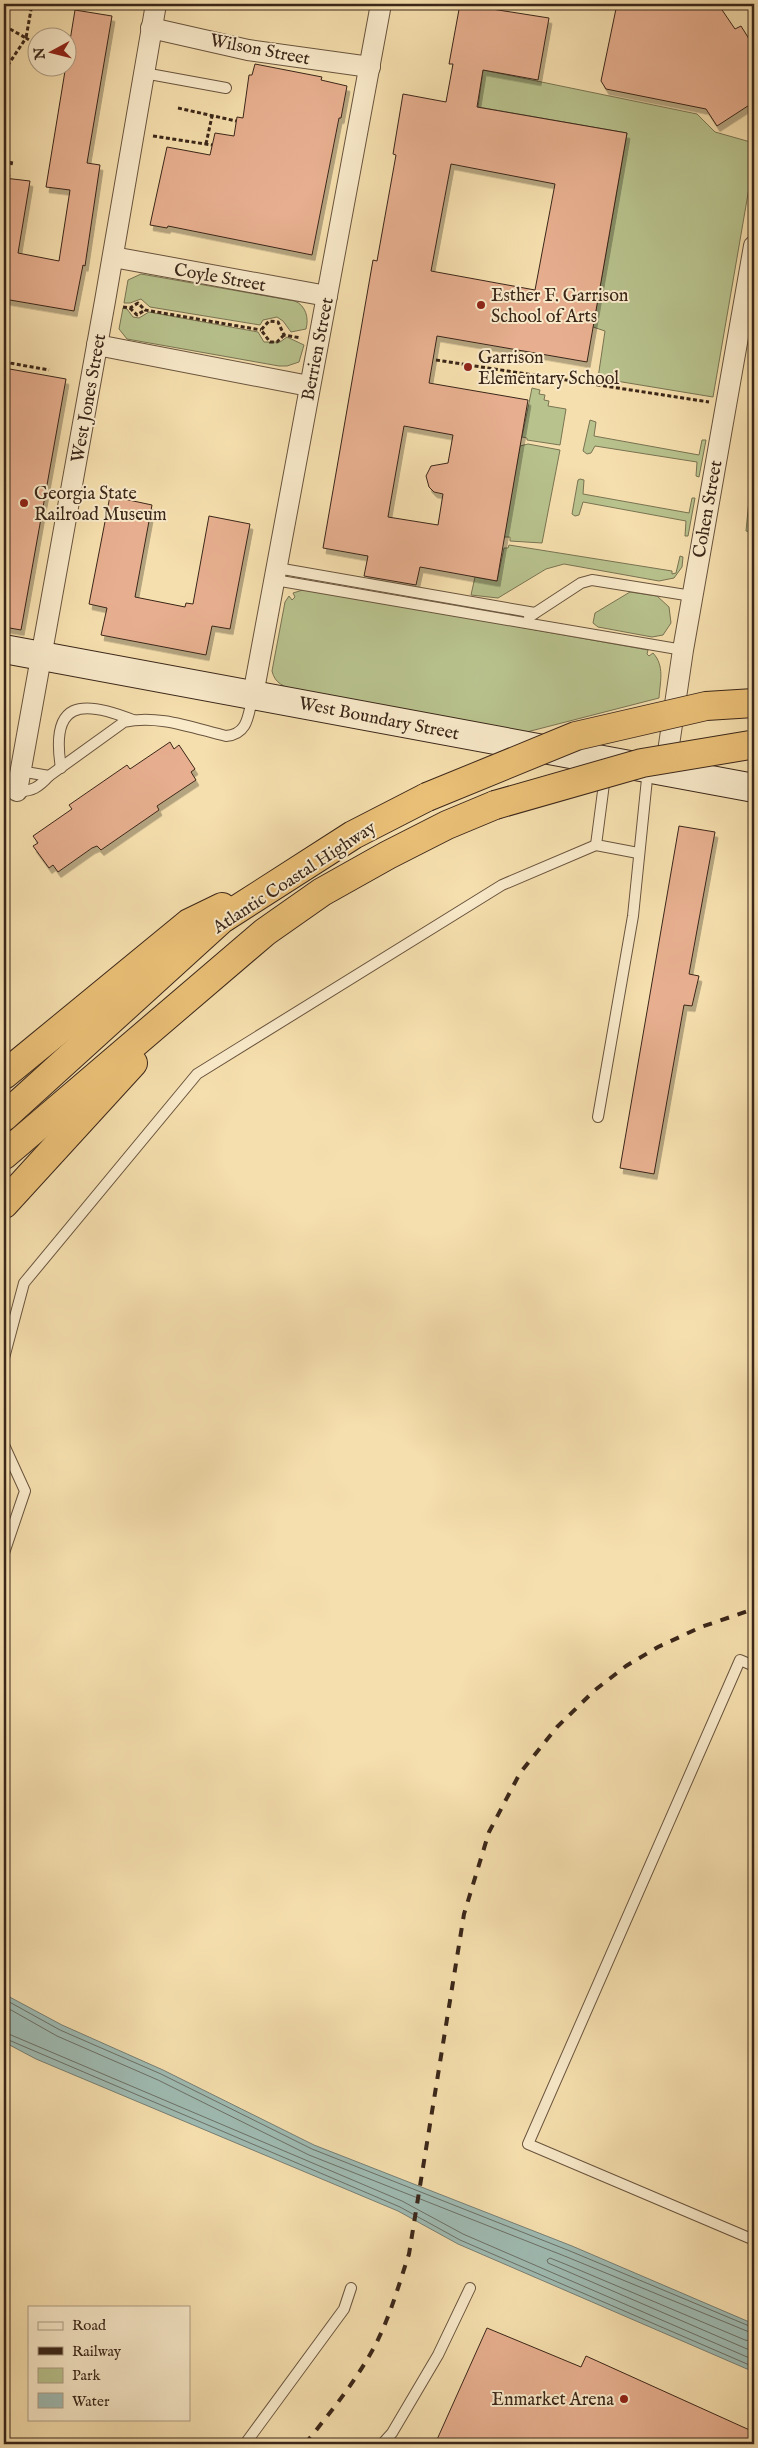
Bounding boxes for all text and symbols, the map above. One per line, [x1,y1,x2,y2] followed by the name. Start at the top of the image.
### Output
[28,28,78,78] north arrow
[208,30,312,71] street label: Wilson Street
[30,46,50,62] text: N
[172,259,267,298] street label: Coyle Street
[491,285,629,329] place label: Esther F. Garrison School of Arts
[297,296,340,403] street label: Berrien Street
[475,299,487,311] marker: Esther F. Garrison School of Arts
[67,332,112,464] street label: West Jones Street
[478,347,619,391] place label: Garrison Elementary School
[462,361,474,373] marker: Garrison Elementary School
[689,459,728,560] street label: Cohen Street
[34,483,167,527] place label: Georgia State Railroad Museum
[18,497,30,509] marker: Georgia State Railroad Museum
[297,693,461,746] street label: West Boundary Street
[208,817,381,940] street label: Atlantic Coastal Highway
[28,2306,190,2420] legend
[72,2316,107,2335] text: Road
[72,2342,122,2361] text: Railway
[72,2366,102,2385] text: Park
[491,2389,614,2412] place label: Enmarket Arena
[72,2392,110,2411] text: Water
[618,2393,630,2405] marker: Enmarket Arena

